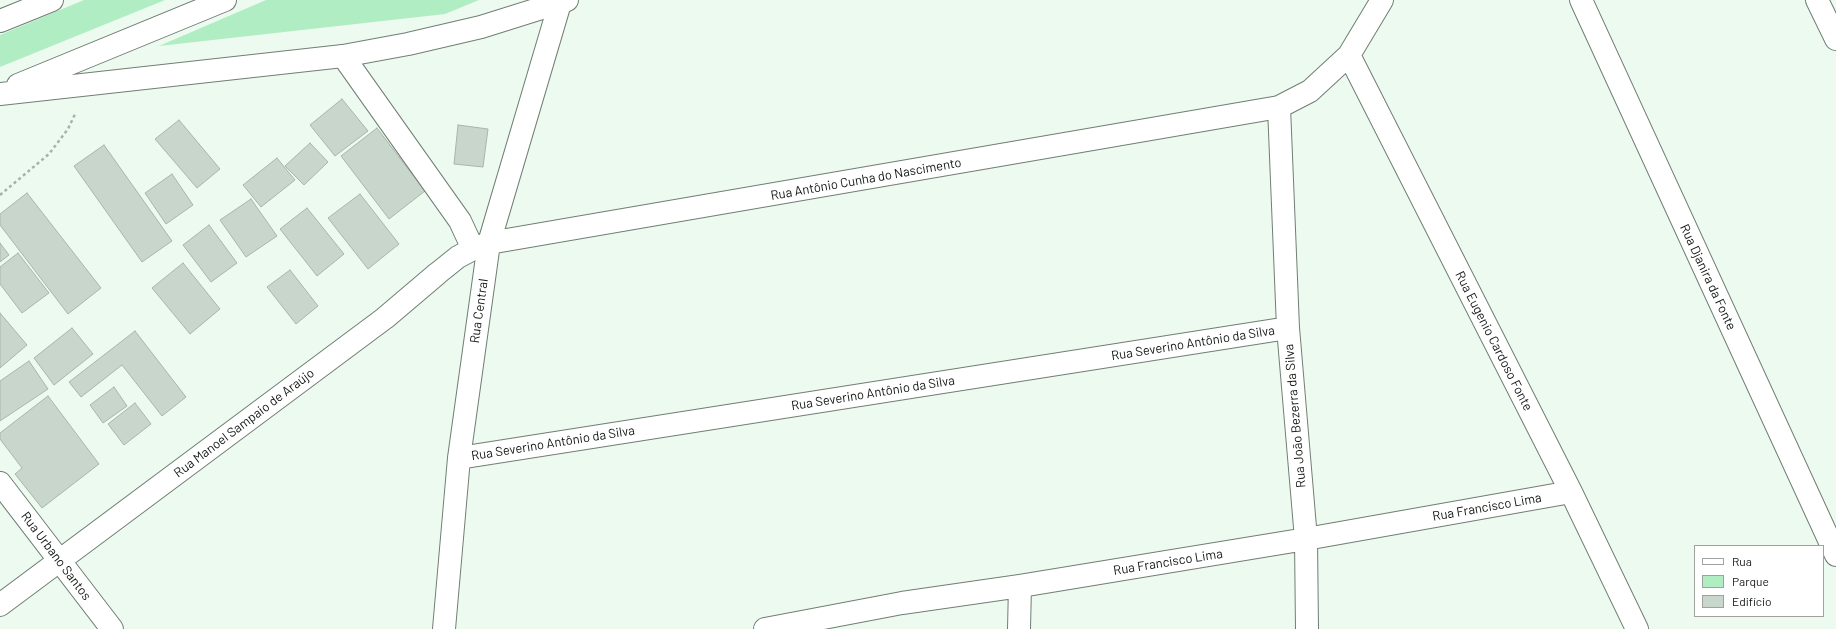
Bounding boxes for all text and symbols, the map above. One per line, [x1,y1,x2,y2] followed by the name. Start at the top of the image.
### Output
[769,155,963,203] street label: Rua Antônio Cunha do Nascimento
[1677,222,1739,332] street label: Rua Djanira da Fonte
[1452,269,1536,413] street label: Rua Eugenio Cardoso Fonte
[467,278,491,344] street label: Rua Central
[1110,322,1276,364] street label: Rua Severino Antônio da Silva
[1281,343,1309,489] street label: Rua João Bezerra da Silva
[171,365,317,481] street label: Rua Manoel Sampaio de Araújo
[790,372,956,414] street label: Rua Severino Antônio da Silva
[470,422,636,464] street label: Rua Severino Antônio da Silva
[1431,490,1543,524] street label: Rua Francisco Lima
[18,509,94,603] street label: Rua Urbano Santos
[1694,545,1824,617] legend
[1112,546,1224,578] street label: Rua Francisco Lima
[1732,554,1752,568] text: Rua
[1732,574,1769,588] text: Parque
[1732,594,1772,608] text: Edifício

